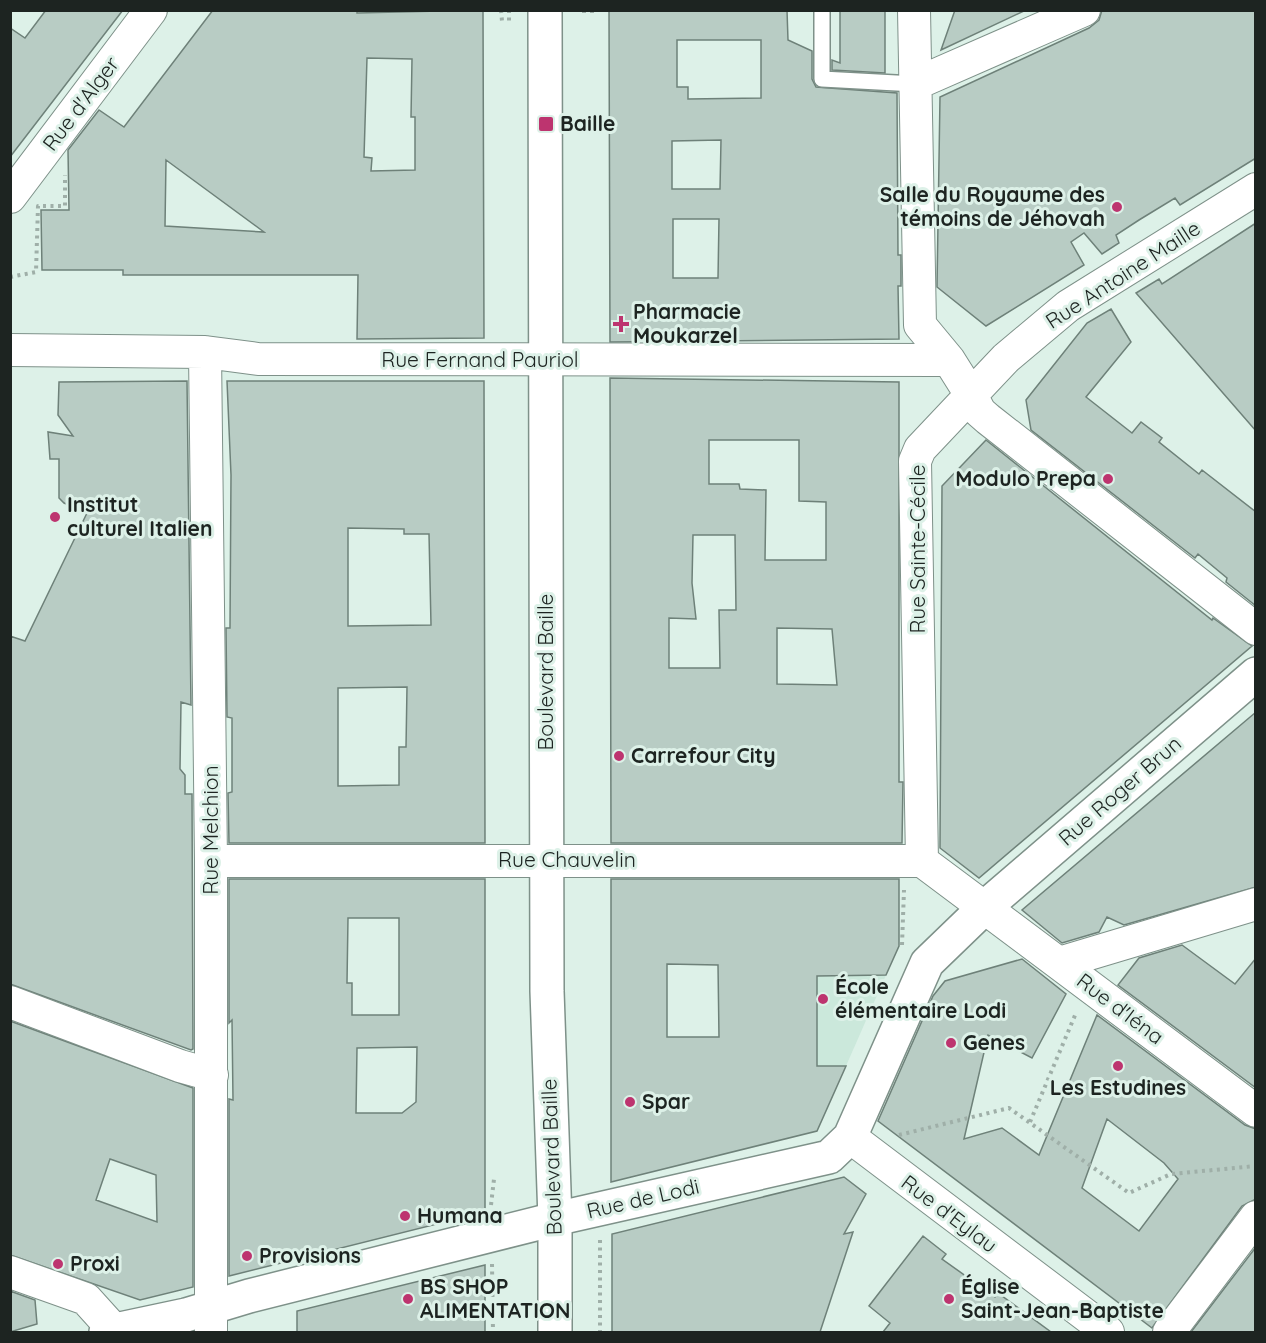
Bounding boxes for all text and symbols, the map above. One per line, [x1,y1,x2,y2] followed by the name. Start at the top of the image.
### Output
[36,51,124,156] street label: Rue d'Alger
[560,110,615,136] place label: Baille
[537,115,555,133] marker: Baille
[880,181,1105,231] place label: Salle du Royaume des témoins de Jéhovah
[1110,200,1124,214] marker: Salle du Royaume des témoins de Jéhovah
[1040,215,1205,334] street label: Rue Antoine Maille
[633,298,741,348] place label: Pharmacie Moukarzel
[614,317,628,331] marker: Pharmacie Moukarzel
[381,346,579,372] street label: Rue Fernand Pauriol
[904,464,930,634] street label: Rue Sainte-Cécile
[955,465,1096,491] place label: Modulo Prepa
[1101,472,1115,486] marker: Modulo Prepa
[67,491,212,541] place label: Institut culturel Italien
[48,510,62,524] marker: Institut culturel Italien
[532,594,558,750] street label: Boulevard Baille
[1053,730,1186,851] street label: Rue Roger Brun
[631,742,776,768] place label: Carrefour City
[612,749,626,763] marker: Carrefour City
[197,765,223,895] street label: Rue Melchion
[498,846,636,872] street label: Rue Chauvelin
[1072,967,1169,1049] street label: Rue d'Iéna
[835,973,1006,1023] place label: École élémentaire Lodi
[816,992,830,1006] marker: École élémentaire Lodi
[963,1029,1025,1055] place label: Genes
[944,1036,958,1050] marker: Genes
[1111,1059,1125,1073] marker: Les Estudines
[1050,1074,1186,1100] place label: Les Estudines
[535,1078,567,1236] street label: Boulevard Baille
[642,1088,690,1114] place label: Spar
[623,1095,637,1109] marker: Spar
[897,1169,1003,1258] street label: Rue d'Eylau
[584,1172,702,1224] street label: Rue de Lodi
[417,1202,503,1228] place label: Humana
[398,1209,412,1223] marker: Humana
[259,1242,361,1268] place label: Provisions
[240,1249,254,1263] marker: Provisions
[70,1250,120,1276] place label: Proxi
[51,1257,65,1271] marker: Proxi
[420,1273,570,1323] place label: BS SHOP ALIMENTATION
[961,1273,1164,1323] place label: Église Saint-Jean-Baptiste
[401,1292,415,1306] marker: BS SHOP ALIMENTATION
[942,1292,956,1306] marker: Église Saint-Jean-Baptiste

